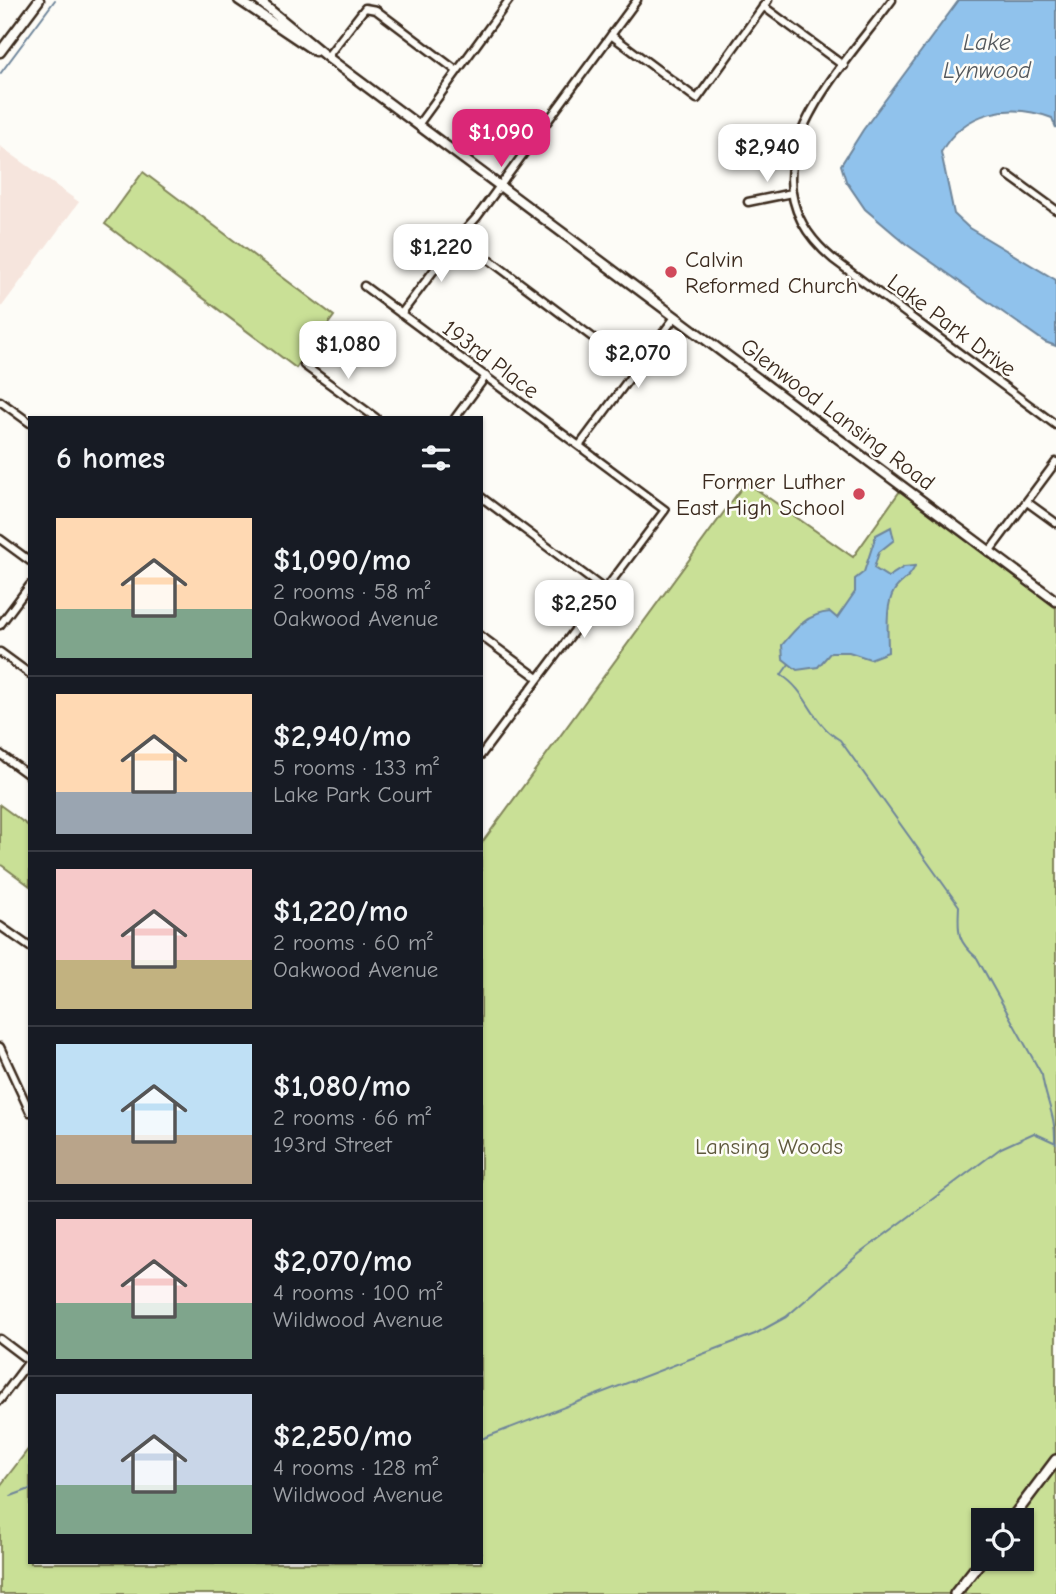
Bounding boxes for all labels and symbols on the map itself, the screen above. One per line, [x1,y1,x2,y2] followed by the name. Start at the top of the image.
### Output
[943,28,1032,84] water label: Lake Lynwood
[444,110,558,169] pin: $1,090
[710,124,824,184] pin: $2,940
[384,224,498,284] pin: $1,220
[685,246,858,299] place label: Calvin Reformed Church
[663,264,679,280] marker: Calvin Reformed Church
[882,268,1021,383] street label: Lake Park Drive
[437,314,544,404] street label: 193rd Place
[291,322,405,381] pin: $1,080
[581,330,695,390] pin: $2,070
[735,333,940,496] street label: Glenwood Lansing Road
[676,468,846,521] place label: Former Luther East High School
[851,486,867,502] marker: Former Luther East High School
[527,580,641,640] pin: $2,250
[695,1133,843,1160] park label: Lansing Woods

